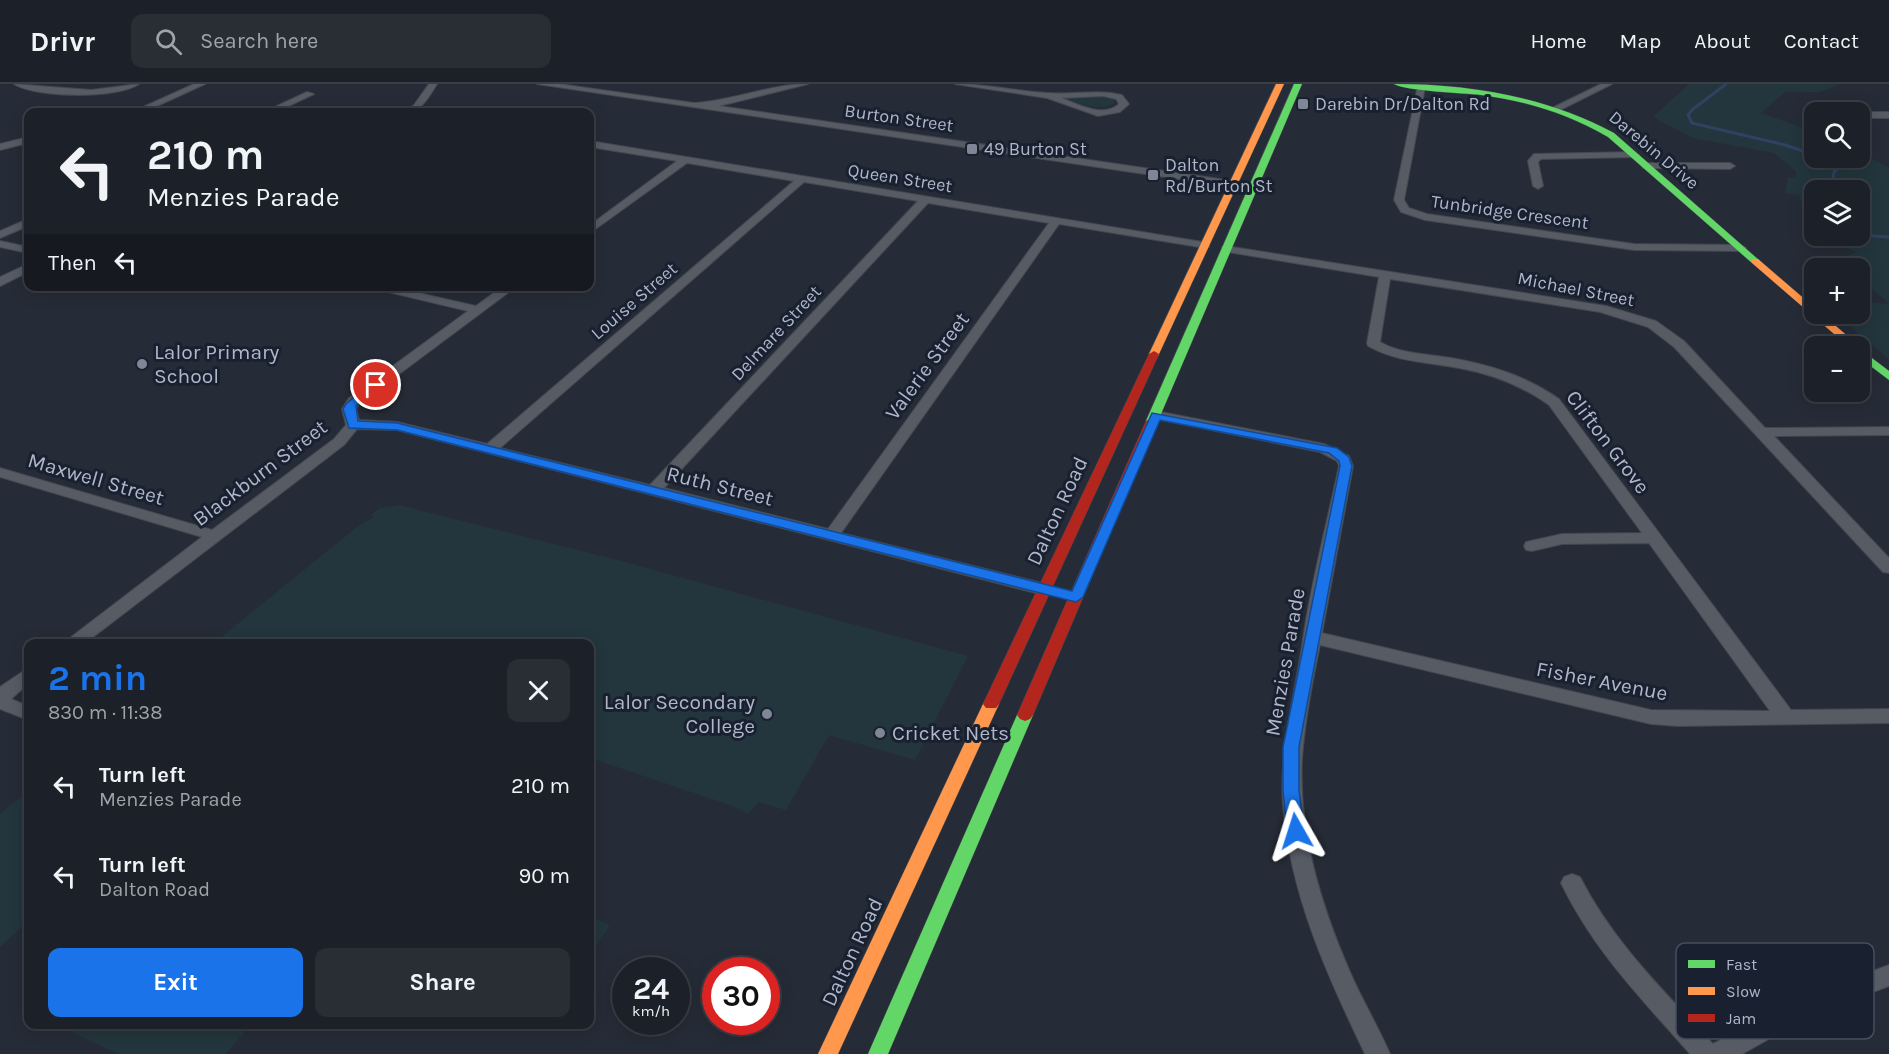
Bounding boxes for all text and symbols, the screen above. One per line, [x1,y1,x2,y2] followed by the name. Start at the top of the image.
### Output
[131,14,551,68] search box
[30,25,95,58] text: Drivr
[152,25,185,58] icon: search
[200,28,318,54] text: Search here
[1531,29,1587,53] text: Home
[1620,29,1661,53] text: Map
[1694,29,1751,53] text: About
[1784,29,1859,53] text: Contact
[1315,93,1490,115] place label: Darebin Dr/Dalton Rd
[1296,97,1310,111] marker: Darebin Dr/Dalton Rd
[843,99,955,137] street label: Burton Street
[1804,102,1870,402] map controls
[1804,102,1870,168] button: search
[1605,106,1703,194] street label: Darebin Drive
[147,130,264,180] text: 210 m
[48,132,126,210] icon: left
[984,138,1087,160] place label: 49 Burton St
[965,142,979,156] marker: 49 Burton St
[1165,154,1273,197] place label: Dalton Rd/Burton St
[846,159,954,197] street label: Queen Street
[1146,168,1160,182] marker: Dalton Rd/Burton St
[1804,180,1870,246] button: layers
[147,181,340,213] text: Menzies Parade
[1430,190,1590,234] street label: Tunbridge Crescent
[109,246,142,279] icon: left
[48,250,97,276] text: Then
[586,257,682,344] street label: Louise Street
[1804,258,1870,324] button: +
[1516,267,1637,311] street label: Michael Street
[726,281,826,385] street label: Delmare Street
[880,308,974,424] street label: Valerie Street
[1804,336,1870,402] button: −
[154,340,280,388] place label: Lalor Primary School
[135,357,149,371] marker: Lalor Primary School
[350,359,401,410] pin
[359,368,392,401] icon: arrive
[1561,386,1655,498] street label: Clifton Grove
[188,415,332,531] street label: Blackburn Street
[25,448,167,510] street label: Maxwell Street
[1021,453,1093,569] street label: Dalton Road
[664,461,776,511] street label: Ruth Street
[1260,586,1310,738] street label: Menzies Parade
[1534,656,1670,706] street label: Fisher Avenue
[48,657,147,699] text: 2 min
[507,659,570,722] button: close
[604,690,755,738] place label: Lalor Secondary College
[48,701,162,724] text: 830 m · 11:38
[760,707,774,721] marker: Lalor Secondary College
[892,721,1009,745] place label: Cricket Nets
[873,726,887,740] marker: Cricket Nets
[99,762,186,788] text: Turn left
[48,770,81,803] icon: left
[511,773,570,799] text: 210 m
[99,788,242,811] text: Menzies Parade
[1264,799,1328,863] position arrow
[99,852,186,878] text: Turn left
[48,860,81,893] icon: left
[518,863,570,889] text: 90 m
[99,878,210,901] text: Dalton Road
[816,894,888,1010] street label: Dalton Road
[1676,943,1874,1039] legend
[48,948,303,1017] button: Exit
[315,948,570,1017] button: Share
[1726,955,1757,974] text: Fast
[702,957,780,1035] speed limit sign: 30
[633,971,669,1007] text: 24
[1726,982,1761,1001] text: Slow
[632,1002,670,1020] text: km/h
[1726,1009,1756,1028] text: Jam

